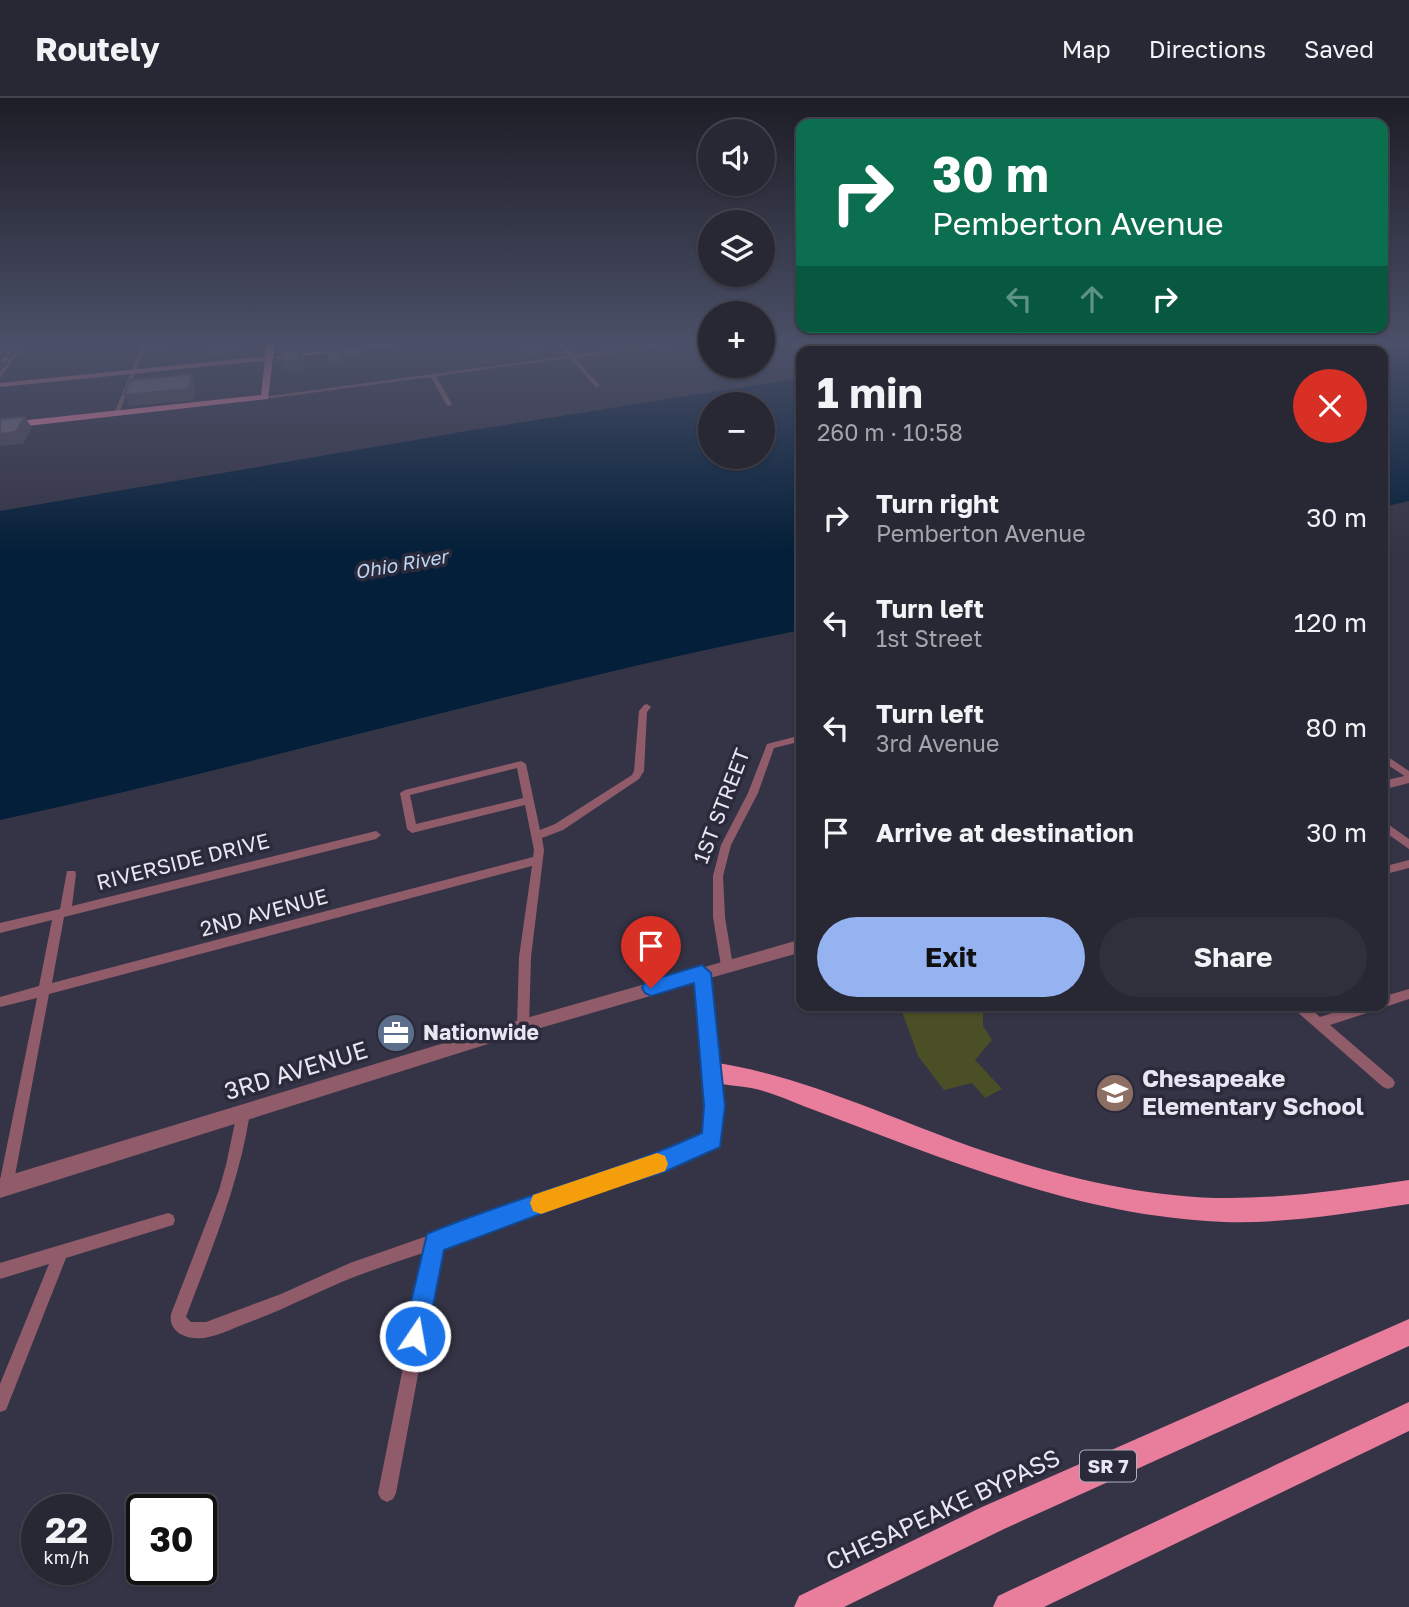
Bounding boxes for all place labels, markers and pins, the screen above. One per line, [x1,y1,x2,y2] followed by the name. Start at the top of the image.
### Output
[621,916,681,988] pin
[375,1012,417,1054] office icon: Nationwide
[423,1019,539,1045] place label: Nationwide
[1142,1063,1364,1120] place label: Chesapeake Elementary School
[1094,1072,1136,1114] school or university icon: Chesapeake Elementary School

